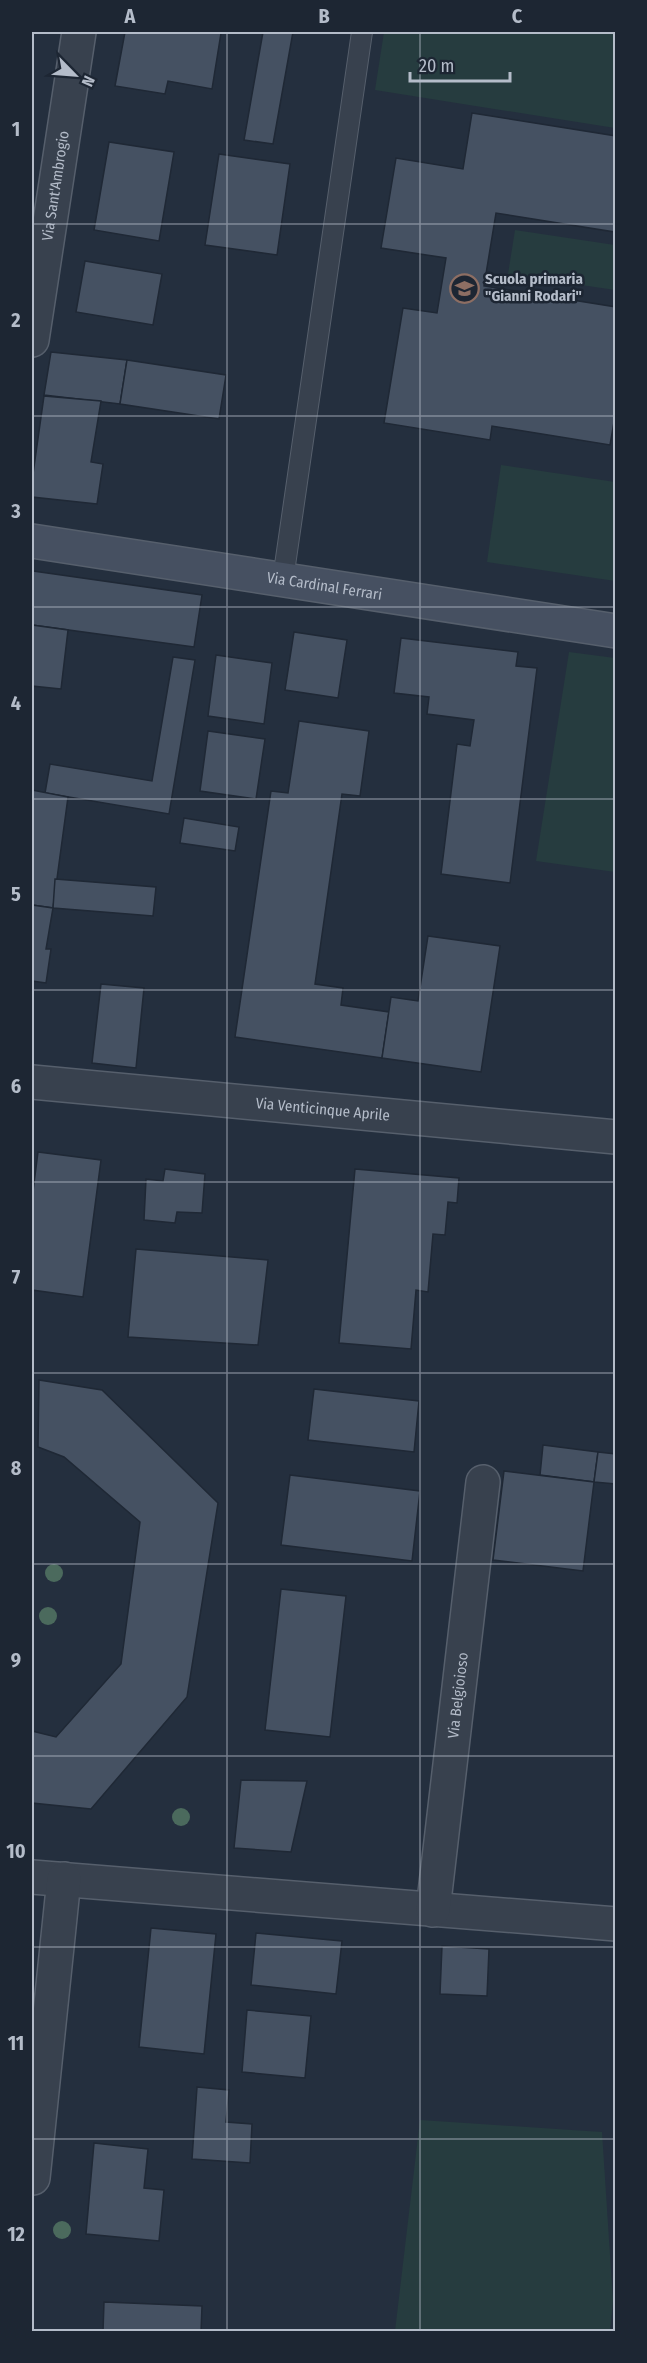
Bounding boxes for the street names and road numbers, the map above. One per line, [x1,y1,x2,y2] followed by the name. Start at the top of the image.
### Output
[38,129,73,242] street label: Via Sant'Ambrogio
[266,568,383,604] street label: Via Cardinal Ferrari
[255,1094,391,1125] street label: Via Venticinque Aprile
[444,1651,472,1740] street label: Via Belgioioso

